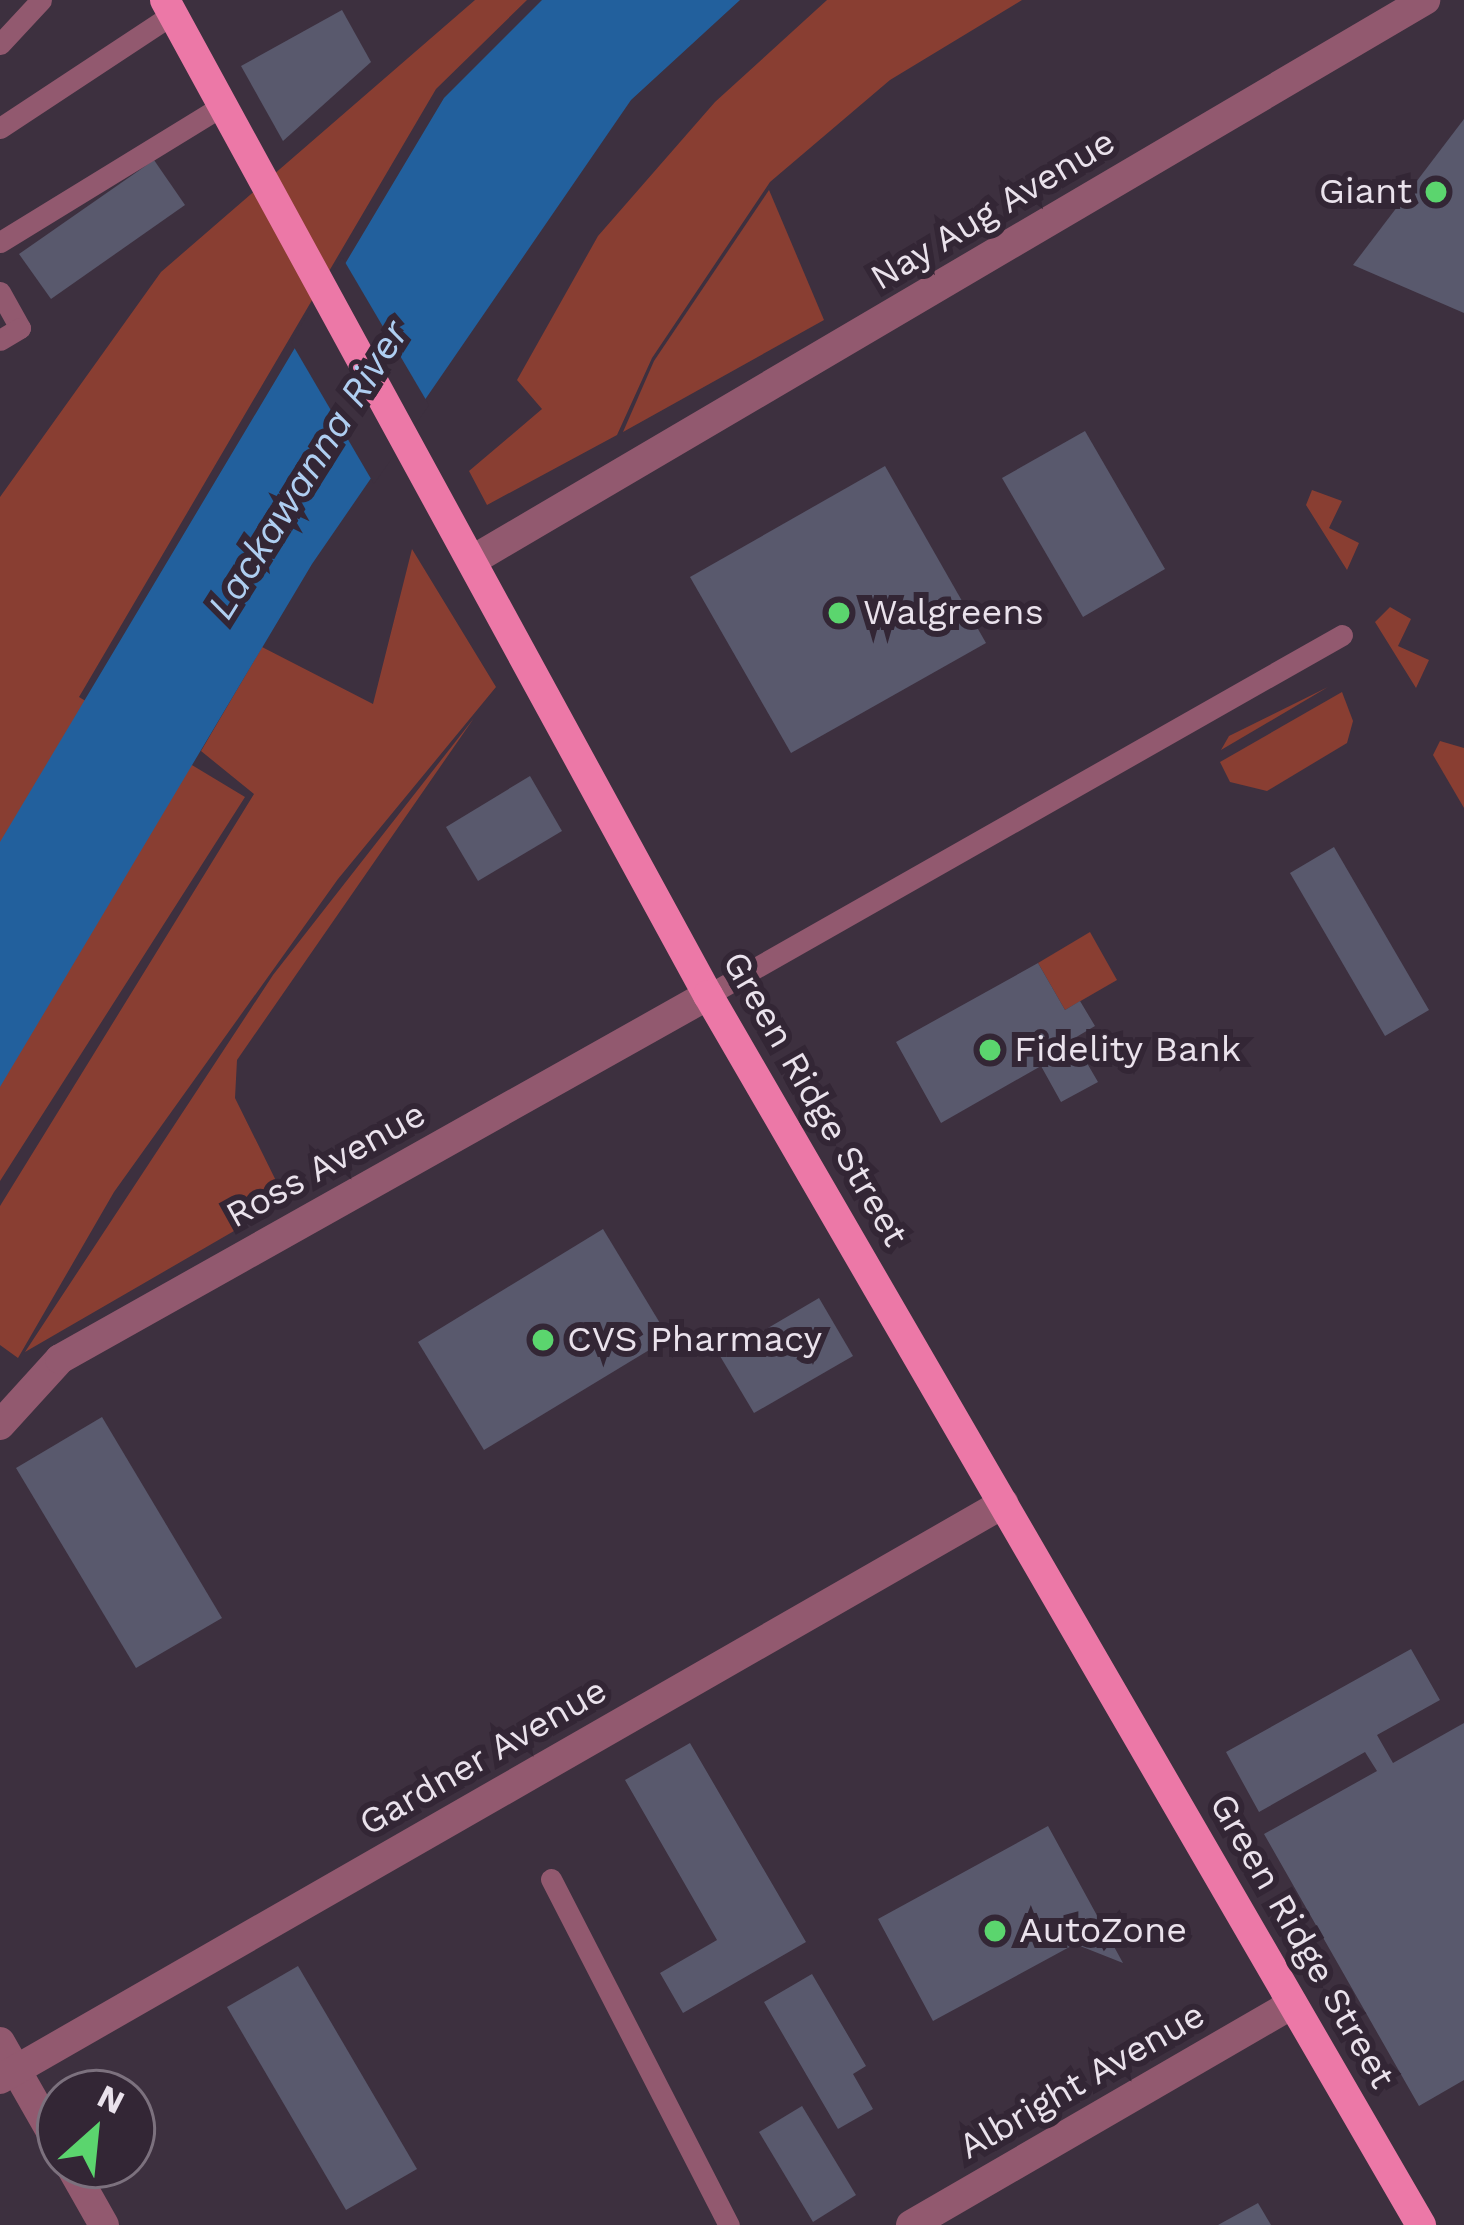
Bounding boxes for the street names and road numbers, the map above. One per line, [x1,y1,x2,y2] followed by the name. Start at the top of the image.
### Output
[862,119,1124,301] street label: Nay Aug Avenue
[713,944,917,1254] street label: Green Ridge Street
[218,1092,434,1238] street label: Ross Avenue
[351,1668,615,1846] street label: Gardner Avenue
[1200,1786,1404,2096] street label: Green Ridge Street
[951,1993,1213,2169] street label: Albright Avenue

